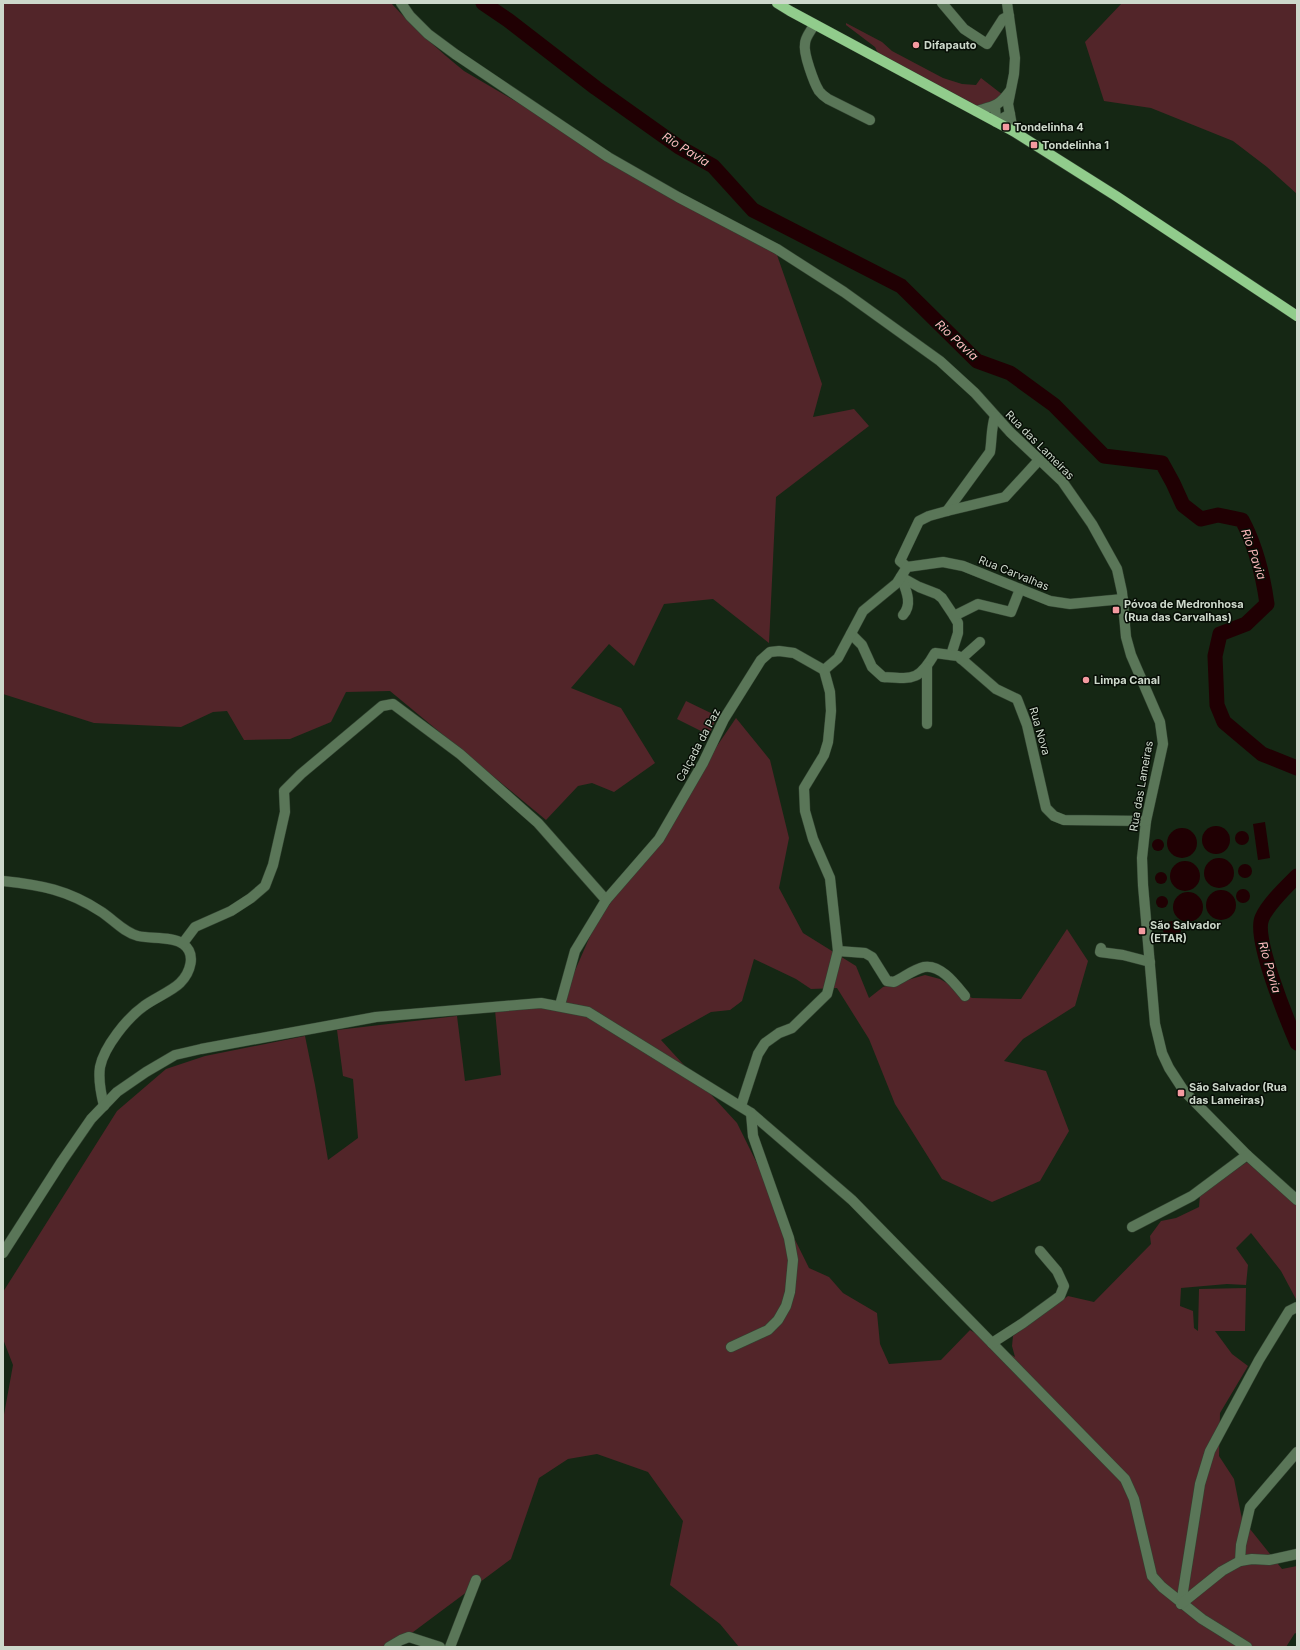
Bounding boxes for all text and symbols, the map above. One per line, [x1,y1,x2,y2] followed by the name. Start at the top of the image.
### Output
[924,38,977,52] place label: Difapauto
[911,40,921,50] marker: Difapauto
[1014,120,1084,134] place label: Tondelinha 4
[1001,122,1011,132] marker: Tondelinha 4
[660,129,712,169] water label: Rio Pavia
[1042,138,1109,152] place label: Tondelinha 1
[1029,140,1039,150] marker: Tondelinha 1
[932,316,982,364] water label: Rio Pavia
[1003,408,1078,483] street label: Rua das Lameiras
[1238,526,1270,582] water label: Rio Pavia
[977,552,1051,594] street label: Rua Carvalhas
[1124,597,1244,624] place label: Póvoa de Medronhosa (Rua das Carvalhas)
[1111,605,1121,615] marker: Póvoa de Medronhosa (Rua das Carvalhas)
[1094,673,1160,687] place label: Limpa Canal
[1081,675,1091,685] marker: Limpa Canal
[1026,705,1054,757] street label: Rua Nova
[673,706,723,784] street label: Calçada da Paz
[1126,739,1156,832] street label: Rua das Lameiras
[1150,918,1221,945] place label: São Salvador (ETAR)
[1137,926,1147,936] marker: São Salvador (ETAR)
[1255,939,1285,995] water label: Rio Pavia
[1189,1080,1287,1107] place label: São Salvador (Rua das Lameiras)
[1176,1088,1186,1098] marker: São Salvador (Rua das Lameiras)

